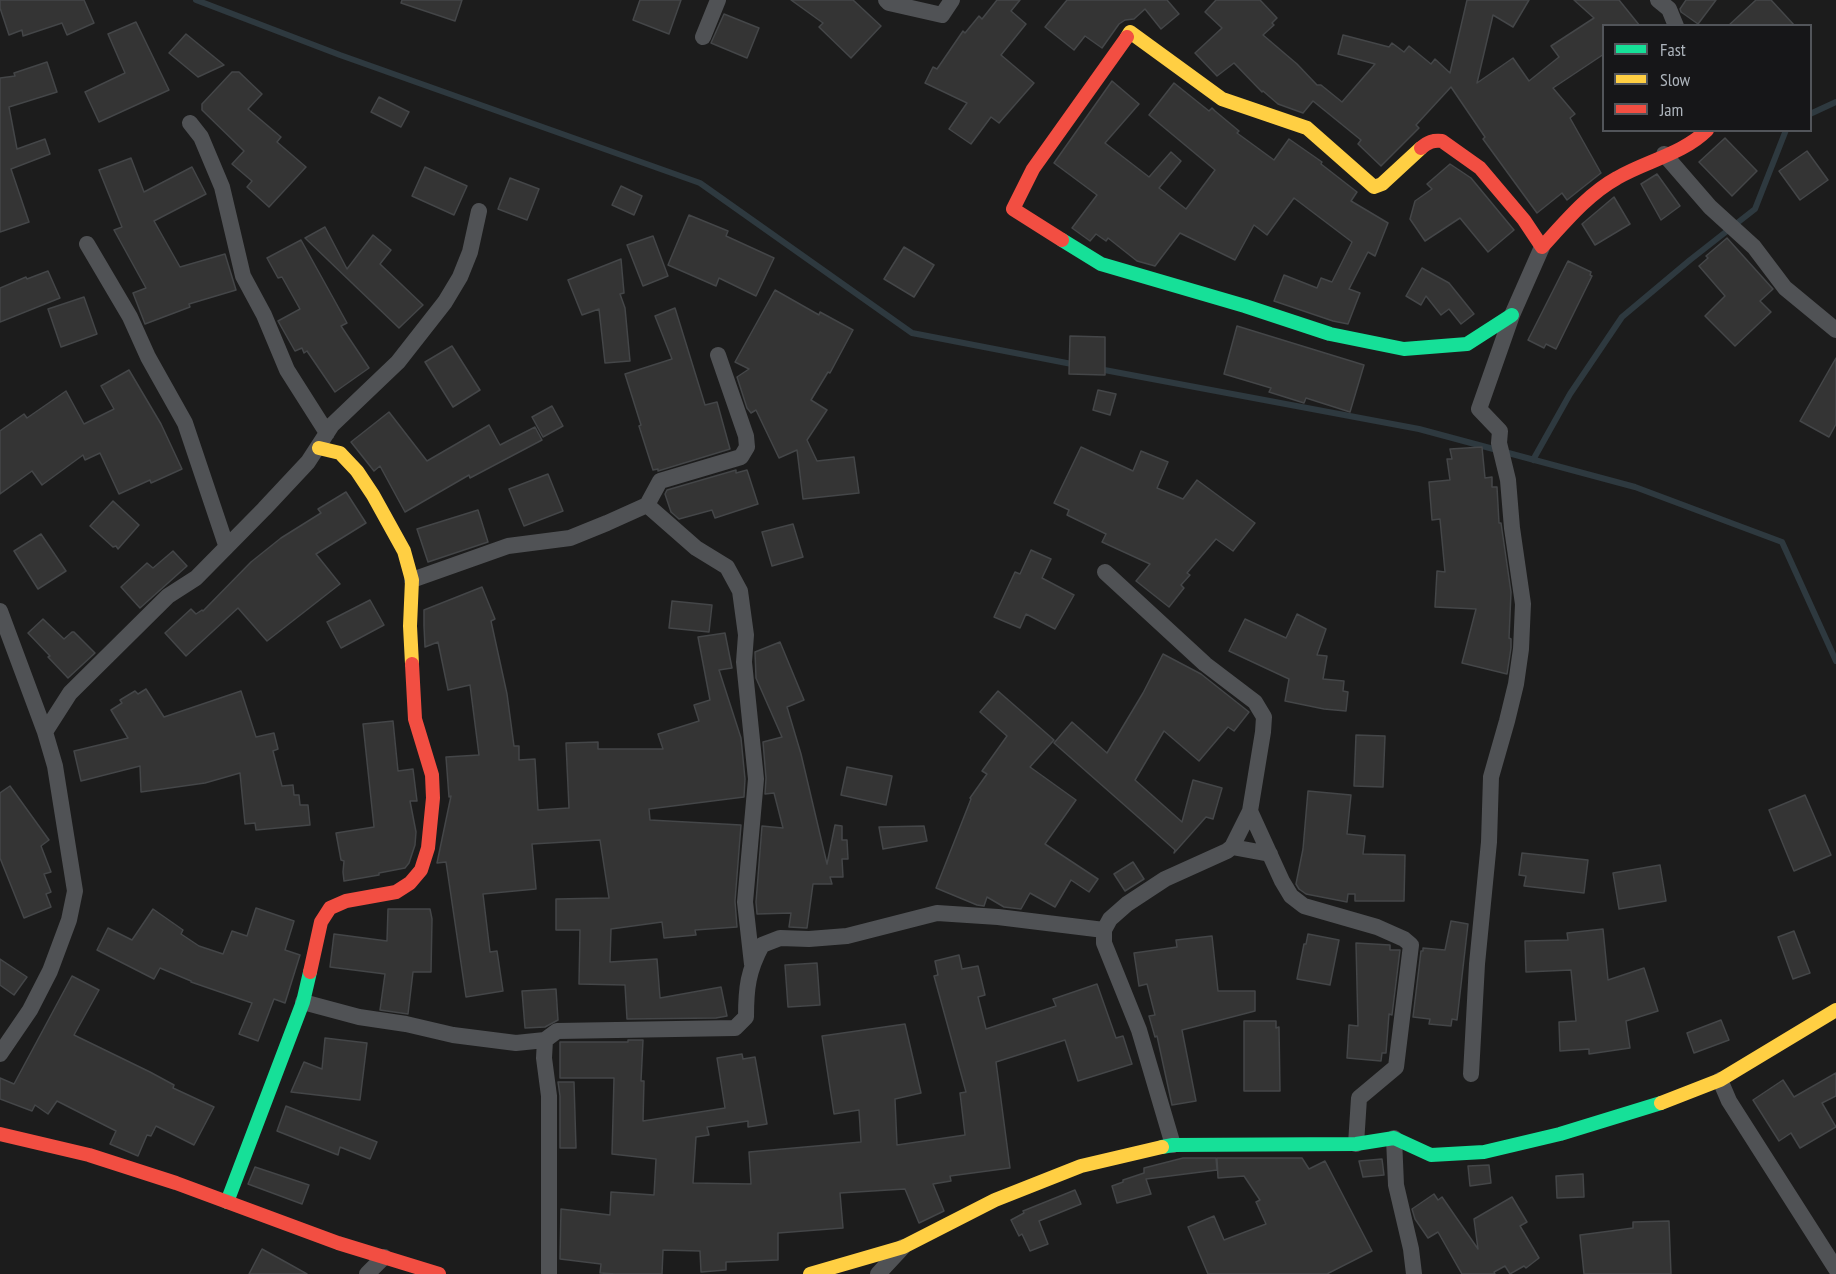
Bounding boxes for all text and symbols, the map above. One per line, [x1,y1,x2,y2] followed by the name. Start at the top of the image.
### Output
[1602,24,1812,132] legend
[1660,38,1686,61] text: Fast
[1660,68,1690,91] text: Slow
[1660,98,1683,121] text: Jam

